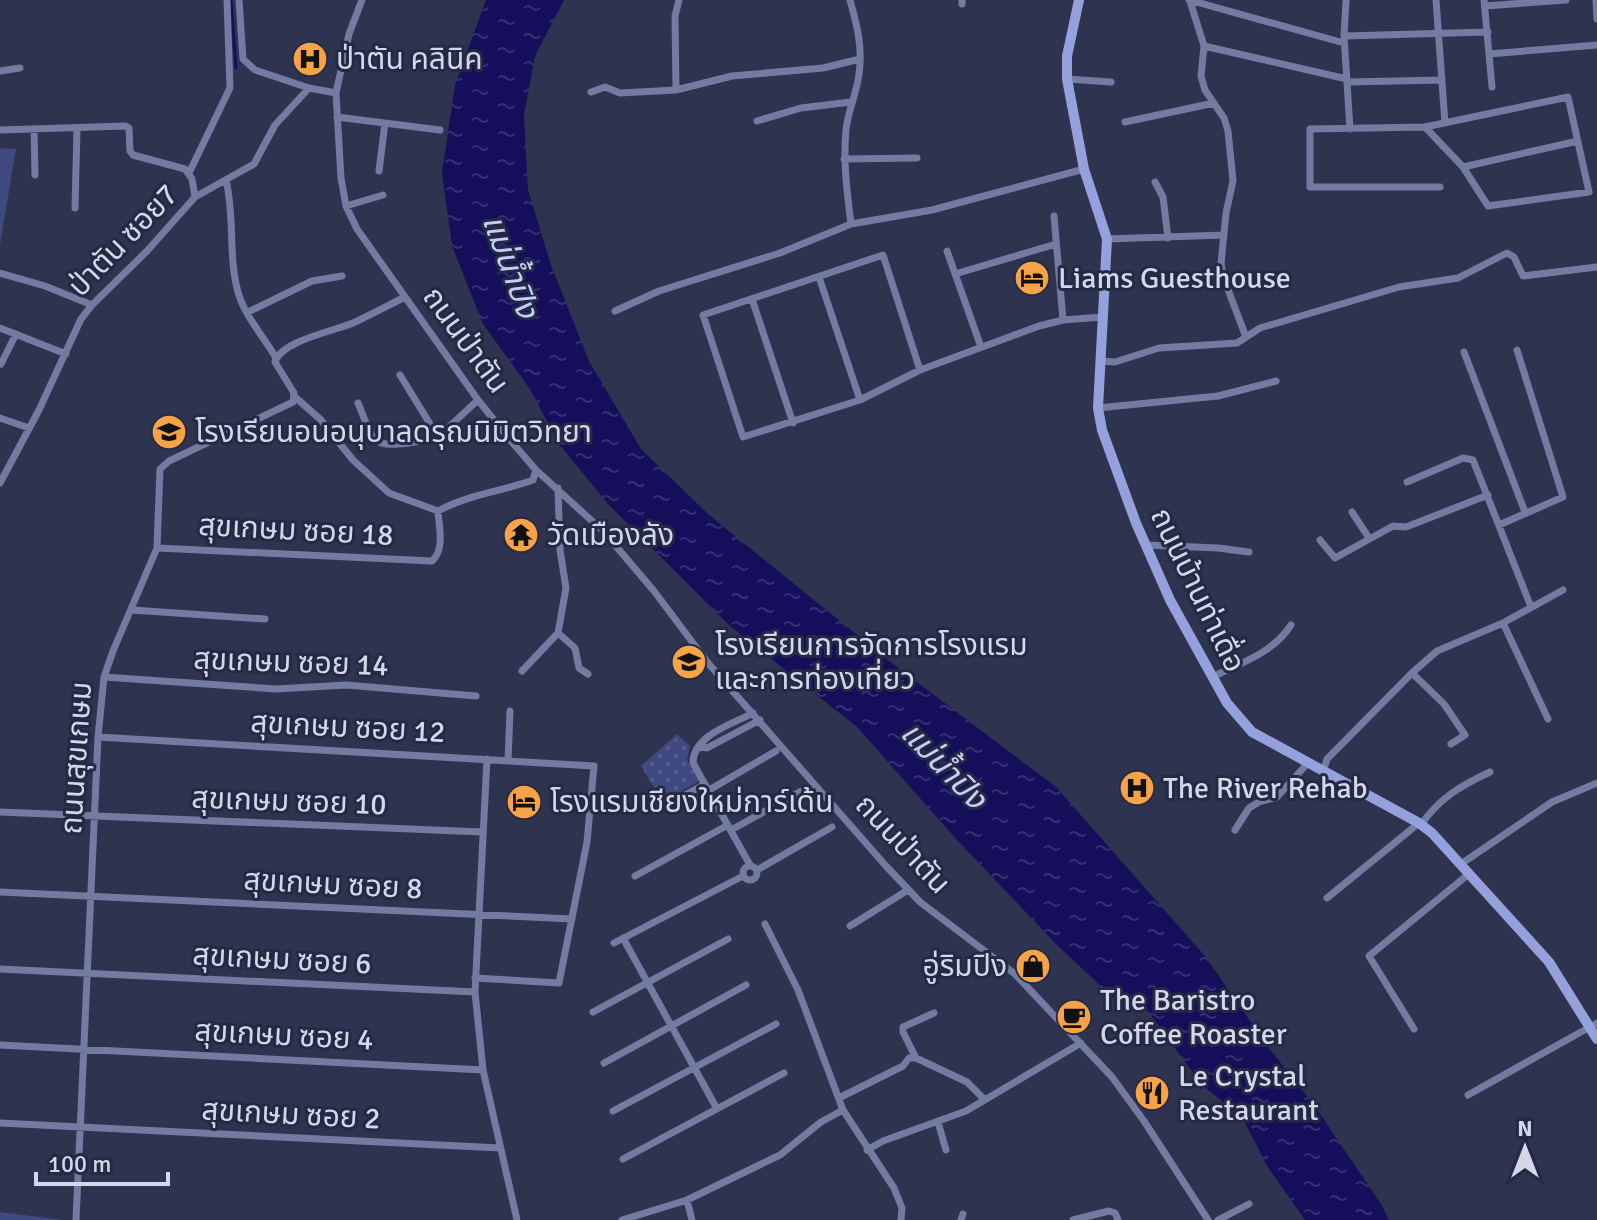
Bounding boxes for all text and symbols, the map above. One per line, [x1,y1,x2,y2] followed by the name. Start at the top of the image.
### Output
[291,40,329,78] hospital icon: ป่าตัน คลินิค
[336,41,483,78] place label: ป่าตัน คลินิค
[61,176,186,304] street label: ป่าตัน ซอย7
[474,208,551,325] water label: แม่น้ำปิง
[1013,259,1051,297] hotel icon: Liams Guesthouse
[1058,260,1291,297] place label: Liams Guesthouse
[415,280,517,401] street label: ถนนป่าตัน
[150,413,188,451] school or university icon: โรงเรียนอนอนุบาลดรุฌนิมิตวิทยา
[195,414,592,451] place label: โรงเรียนอนอนุบาลดรุฌนิมิตวิทยา
[1142,501,1256,678] street label: ถนนบ้านท่าเดื่อ
[197,507,394,554] street label: สุขเกษม ซอย 18
[502,516,540,554] temple icon: วัดเมืองลัง
[547,517,674,554] place label: วัดเมืองลัง
[715,627,1028,698] place label: โรงเรียนการจัดการโรงแรม และการท่องเที่ยว
[193,641,389,684] street label: สุขเกษม ซอย 14
[670,643,708,681] school or university icon: โรงเรียนการจัดการโรงแรม และการท่องเที่ยว
[53,680,100,836] street label: ถนนสุขเกษม
[249,704,446,751] street label: สุขเกษม ซอย 12
[892,711,998,819] water label: แม่น้ำปิง
[1118,769,1156,807] hospital icon: The River Rehab
[1163,770,1367,807] place label: The River Rehab
[191,780,387,823] street label: สุขเกษม ซอย 10
[505,783,543,821] hotel icon: โรงแรมเชียงใหม่การ์เด้น
[550,784,833,821] place label: โรงแรมเชียงใหม่การ์เด้น
[847,787,958,902] street label: ถนนป่าตัน
[243,861,423,908] street label: สุขเกษม ซอย 8
[192,936,372,983] street label: สุขเกษม ซอย 6
[1014,947,1052,985] shop icon: อู่ริมปิง
[922,948,1007,985] place label: อู่ริมปิง
[1100,982,1287,1053] place label: The Baristro Coffee Roaster
[1055,998,1093,1036] cafe icon: The Baristro Coffee Roaster
[194,1012,374,1059] street label: สุขเกษม ซอย 4
[1178,1058,1319,1129] place label: Le Crystal Restaurant
[1133,1074,1171,1112] restaurant icon: Le Crystal Restaurant
[201,1091,381,1138] street label: สุขเกษม ซอย 2
[1485,1108,1565,1188] north arrow
[1517,1115,1533,1142] text: N
[36,1136,168,1186] scale bar
[48,1149,111,1179] text: 100 m

